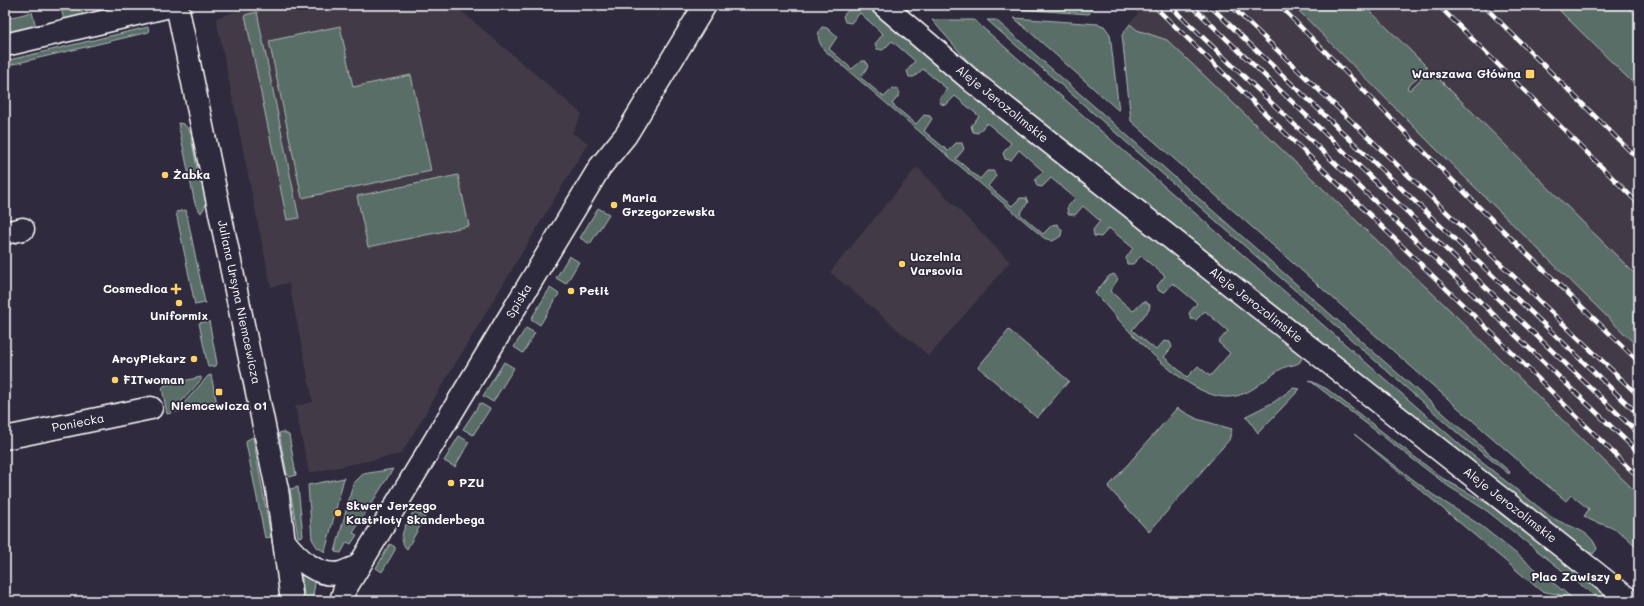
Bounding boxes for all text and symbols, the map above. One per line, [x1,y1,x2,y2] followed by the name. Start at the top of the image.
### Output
[953,61,1052,145] street label: Aleje Jerozolimskie
[1412,65,1521,81] place label: Warszawa Główna
[1524,68,1536,80] marker: Warszawa Główna
[173,166,210,182] place label: Żabka
[160,170,170,180] marker: Żabka
[622,189,715,219] place label: Maria Grzegorzewska
[609,200,619,210] marker: Maria Grzegorzewska
[215,218,265,385] street label: Juliana Ursyna Niemcewicza
[910,248,963,278] place label: Uczelnia Varsovia
[897,259,907,269] marker: Uczelnia Varsovia
[1207,263,1307,346] street label: Aleje Jerozolimskie
[103,280,168,296] place label: Cosmedica
[502,280,535,321] street label: Spiska
[579,282,609,298] place label: Petit
[171,284,181,294] marker: Cosmedica
[566,286,576,296] marker: Petit
[174,298,184,308] marker: Uniformix
[150,307,208,323] place label: Uniformix
[111,350,186,366] place label: ArcyPiekarz
[189,354,199,364] marker: ArcyPiekarz
[123,371,184,387] place label: FITwoman
[110,375,120,385] marker: FITwoman
[214,387,224,397] marker: Niemcewicza 01
[171,397,267,413] place label: Niemcewicza 01
[50,409,105,435] street label: Poniecka
[1461,463,1561,546] street label: Aleje Jerozolimskie
[459,474,484,490] place label: PZU
[446,478,456,488] marker: PZU
[346,497,485,527] place label: Skwer Jerzego Kastrioty Skanderbega
[333,508,343,518] marker: Skwer Jerzego Kastrioty Skanderbega
[1531,568,1610,584] place label: Plac Zawiszy
[1613,572,1623,582] marker: Plac Zawiszy

